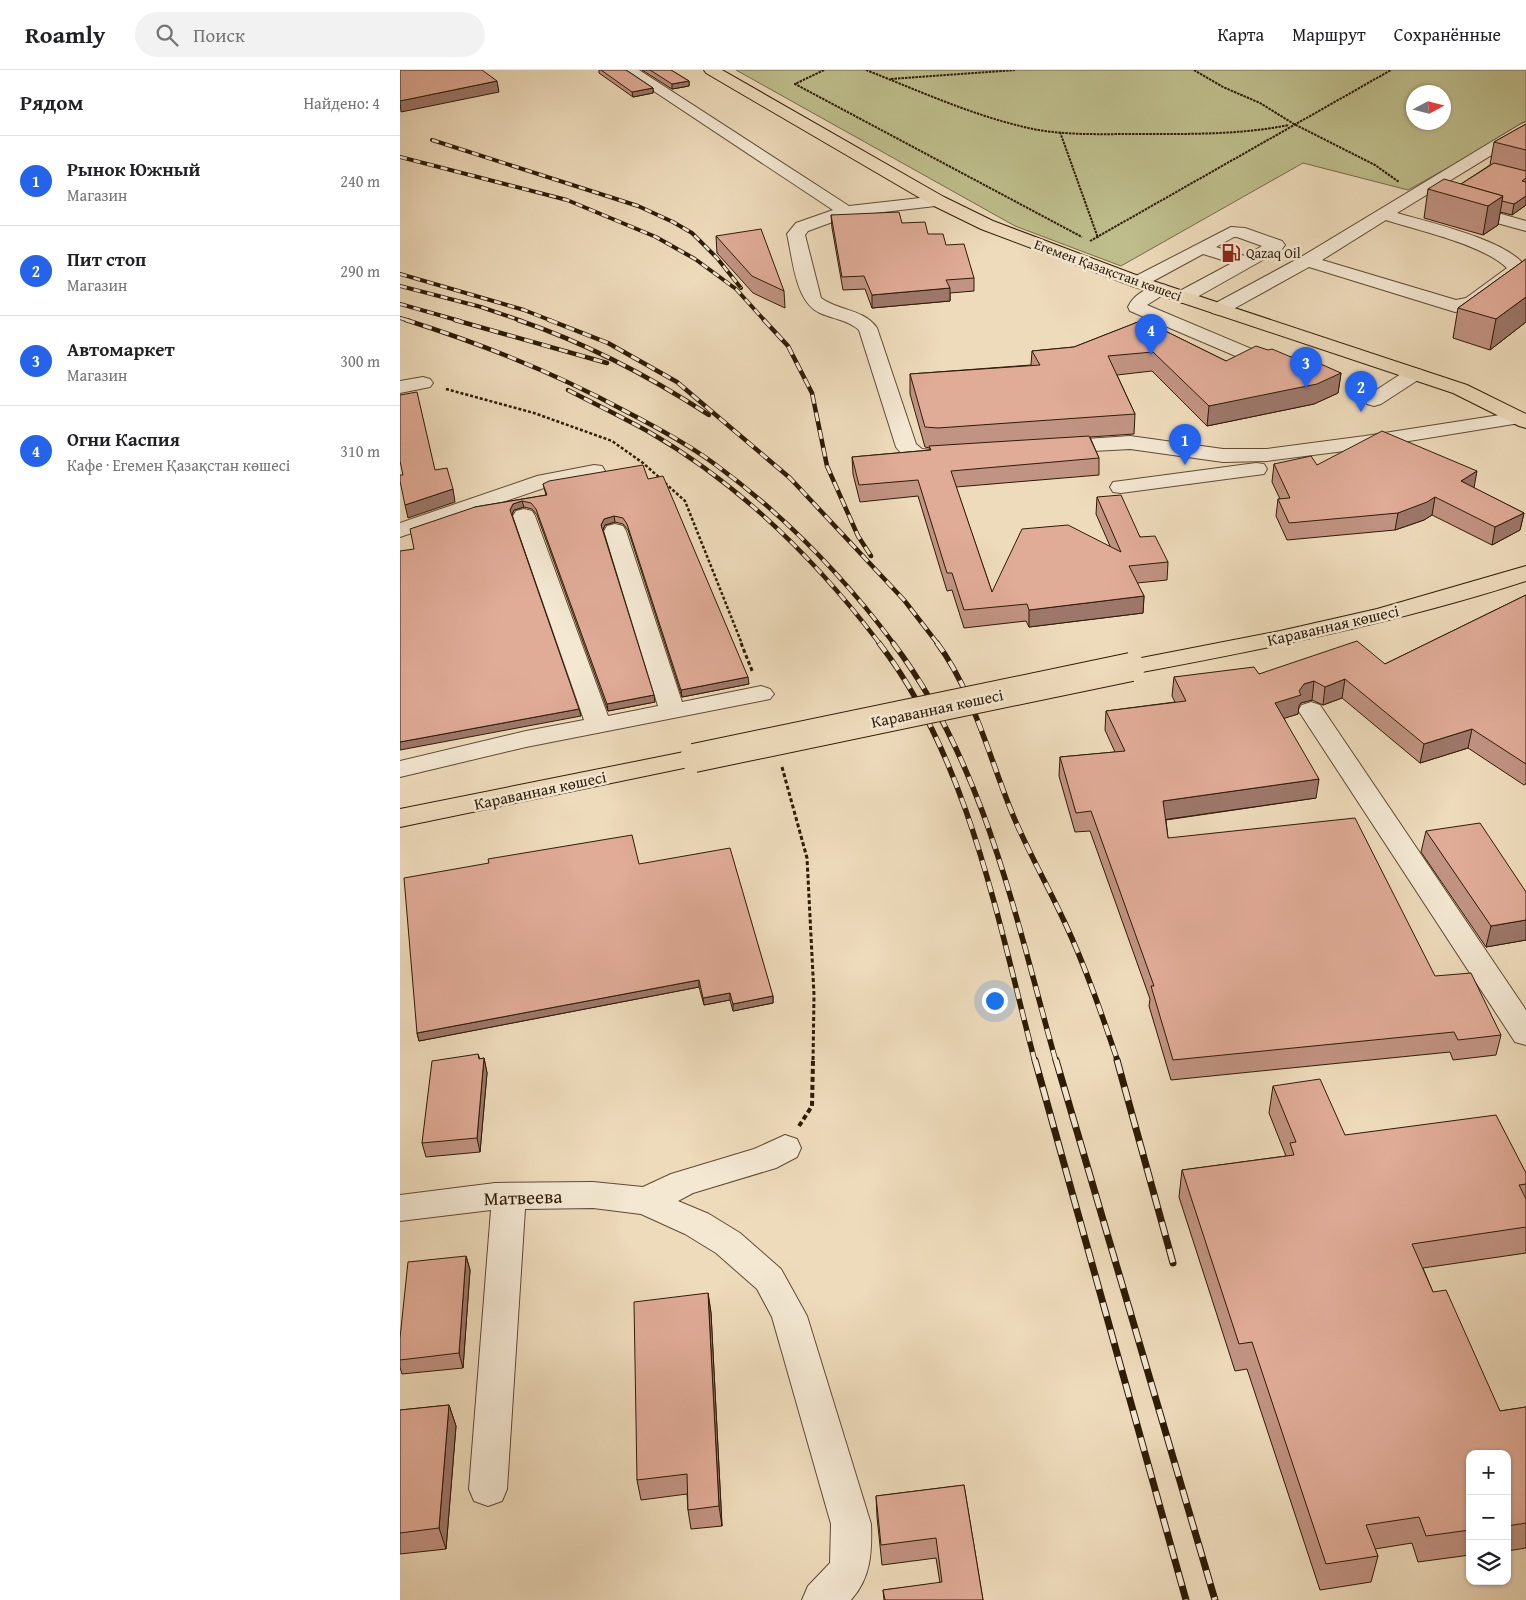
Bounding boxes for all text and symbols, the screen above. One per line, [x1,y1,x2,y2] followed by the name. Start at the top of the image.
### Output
[135,12,485,57] search box
[25,17,105,52] text: Roamly
[153,21,181,49] icon: search
[193,21,245,49] text: Поиск
[1218,21,1264,48] text: Карта
[1292,21,1366,48] text: Маршрут
[1394,21,1501,48] text: Сохранённые
[1406,85,1451,130] north arrow
[20,87,83,118] text: Рядом
[303,91,380,115] text: Найдено: 4
[67,155,200,183] text: Рынок Южный
[32,169,40,193] text: 1
[340,169,380,193] text: 240 m
[67,183,127,207] text: Магазин
[1031,234,1185,306] street label: Егемен Қазақстан көшесі
[1220,242,1242,264] fuel station icon: Qazaq Oil
[1246,243,1301,263] place label: Qazaq Oil
[67,245,146,273] text: Пит стоп
[32,259,40,283] text: 2
[340,259,380,283] text: 290 m
[67,273,127,297] text: Магазин
[1135,314,1167,355] pin: 4
[67,335,175,363] text: Автомаркет
[1290,347,1322,388] pin: 3
[32,349,40,373] text: 3
[340,349,380,373] text: 300 m
[67,363,127,387] text: Магазин
[1345,371,1377,412] pin: 2
[1169,424,1201,465] pin: 1
[67,425,180,453] text: Огни Каспия
[32,439,40,463] text: 4
[340,439,380,463] text: 310 m
[67,453,290,477] text: Кафе · Егемен Қазақстан көшесі
[1265,598,1402,652] street label: Караванная көшесі
[869,682,1006,734] street label: Караванная көшесі
[472,764,609,816] street label: Караванная көшесі
[982,988,1008,1014] your location
[483,1182,563,1212] street label: Матвеева
[1466,1450,1511,1585] map controls
[1466,1450,1511,1495] button: +
[1466,1495,1511,1540] button: −
[1466,1540,1511,1585] button: layers

